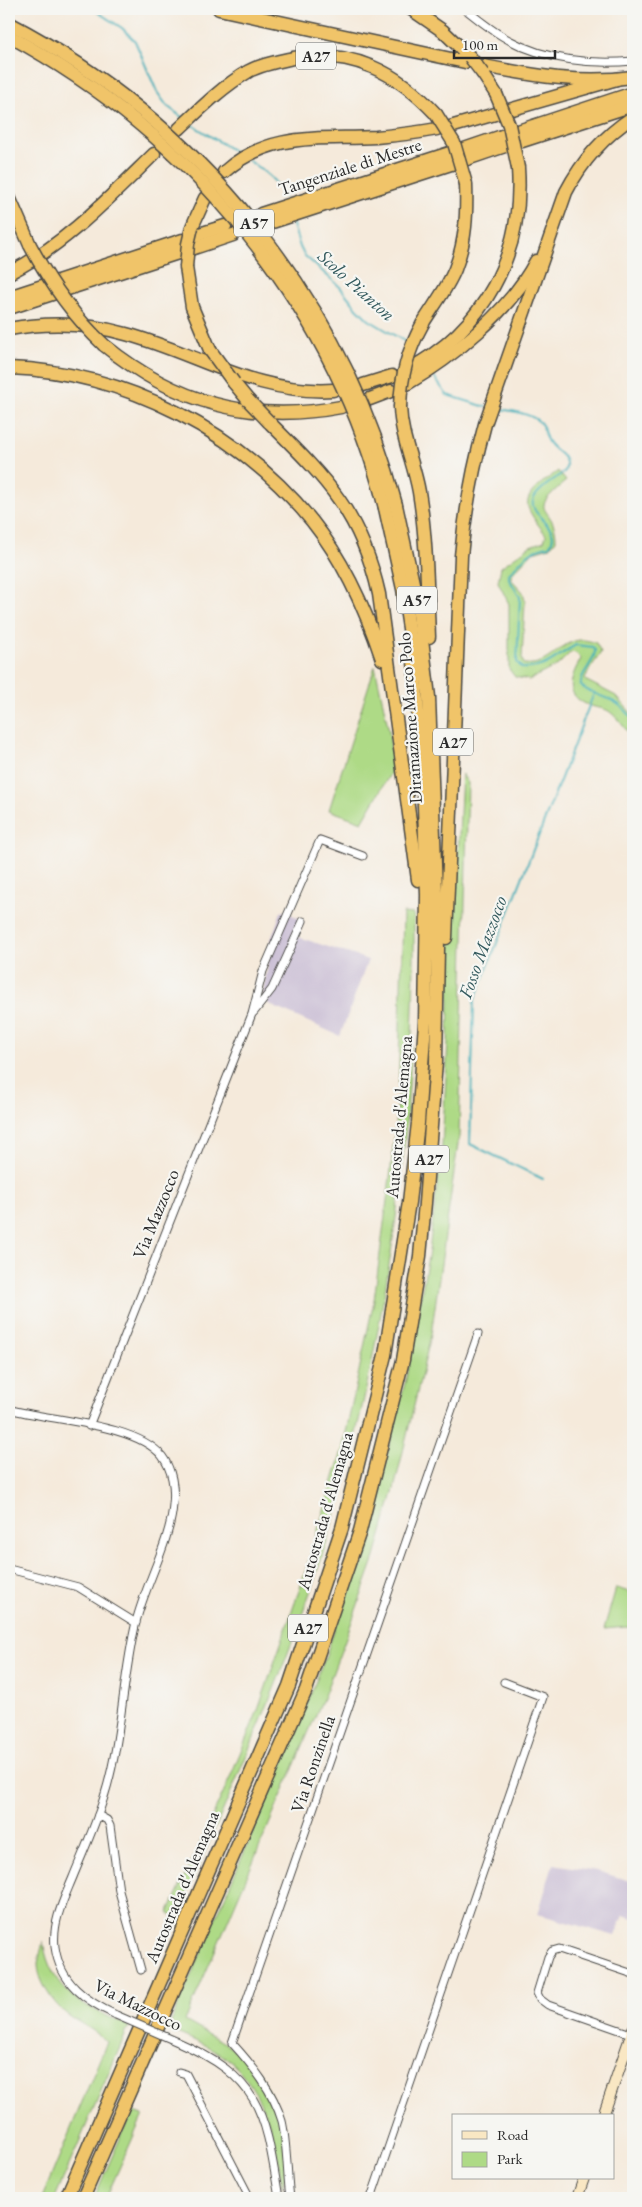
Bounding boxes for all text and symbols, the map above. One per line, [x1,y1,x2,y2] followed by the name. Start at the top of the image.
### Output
[454,28,556,60] scale bar
[462,35,499,54] text: 100 m
[296,42,336,70] road number: A27
[275,133,424,200] street label: Tangenziale di Mestre
[234,210,274,237] road number: A57
[312,243,401,327] water label: Scolo Pianton
[397,586,437,614] road number: A57
[392,632,427,804] street label: Diramazione Marco Polo
[433,729,473,756] road number: A27
[452,892,513,1003] water label: Fosso Mazzocco
[380,1034,417,1200] street label: Autostrada d'Alemagna
[409,1146,449,1172] road number: A27
[127,1165,184,1262] street label: Via Mazzocco
[291,1428,358,1593] street label: Autostrada d'Alemagna
[288,1615,328,1642] road number: A27
[285,1711,340,1816] street label: Via Ronzinella
[139,1806,224,1967] street label: Autostrada d'Alemagna
[91,1973,186,2036] street label: Via Mazzocco
[452,2114,614,2180] legend
[497,2125,529,2144] text: Road
[497,2149,524,2168] text: Park

